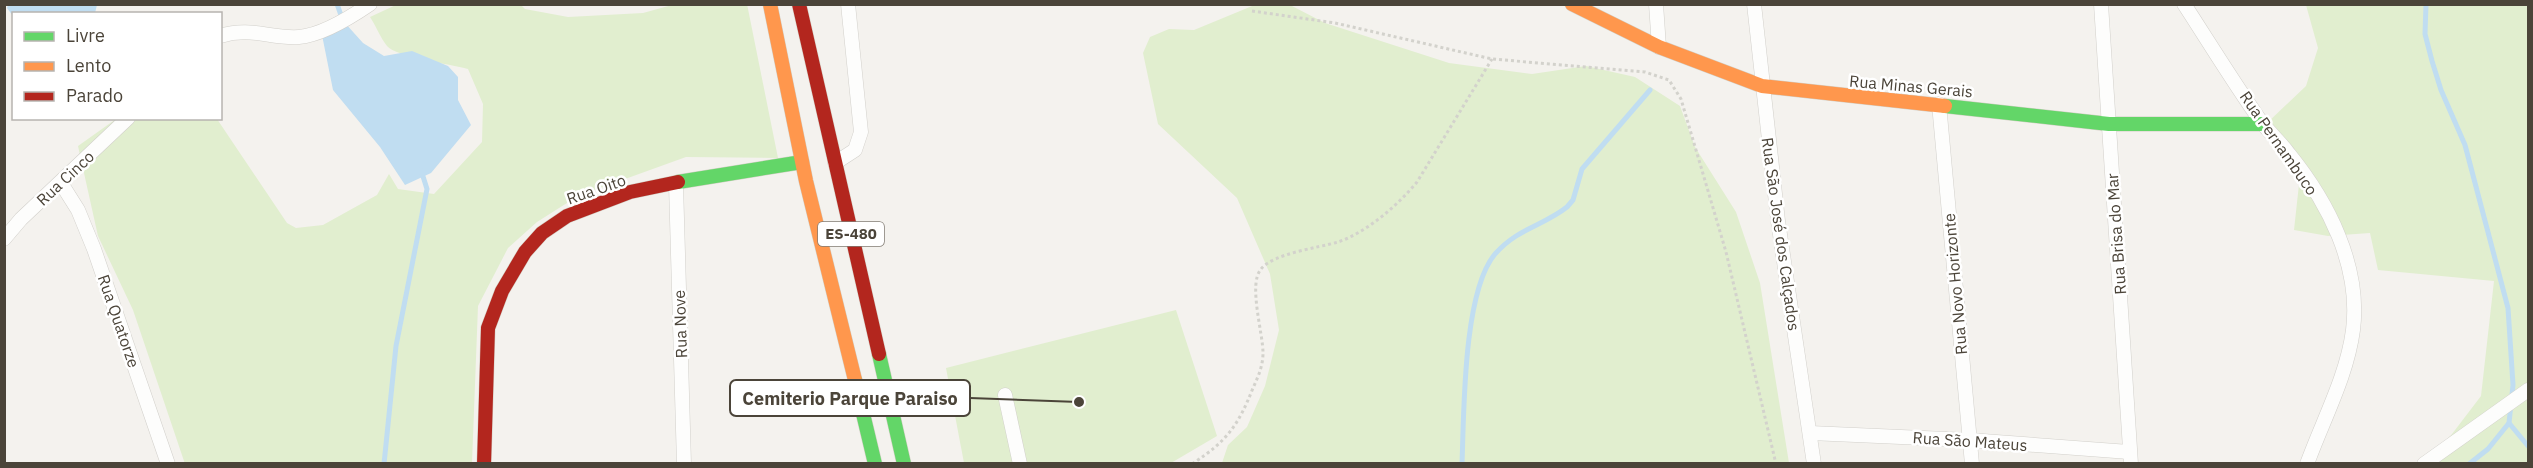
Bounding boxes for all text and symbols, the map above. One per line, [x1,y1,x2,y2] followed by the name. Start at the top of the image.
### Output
[12,12,222,120] legend
[66,24,105,47] text: Livre
[66,54,111,77] text: Lento
[1848,71,1974,101] street label: Rua Minas Gerais
[66,84,123,107] text: Parado
[2236,87,2322,199] street label: Rua Pernambuco
[1758,136,1804,332] street label: Rua São José dos Calçados
[32,146,98,210] street label: Rua Cinco
[564,170,628,208] street label: Rua Oito
[2102,173,2130,295] street label: Rua Brisa do Mar
[1939,212,1971,356] street label: Rua Novo Horizonte
[818,222,884,246] road number: ES-480
[94,272,144,370] street label: Rua Quatorze
[669,289,691,358] street label: Rua Nove
[730,380,970,416] callout: Cemiterio Parque Paraiso
[742,387,958,410] text: Cemiterio Parque Paraiso
[1912,427,2028,455] street label: Rua São Mateus

